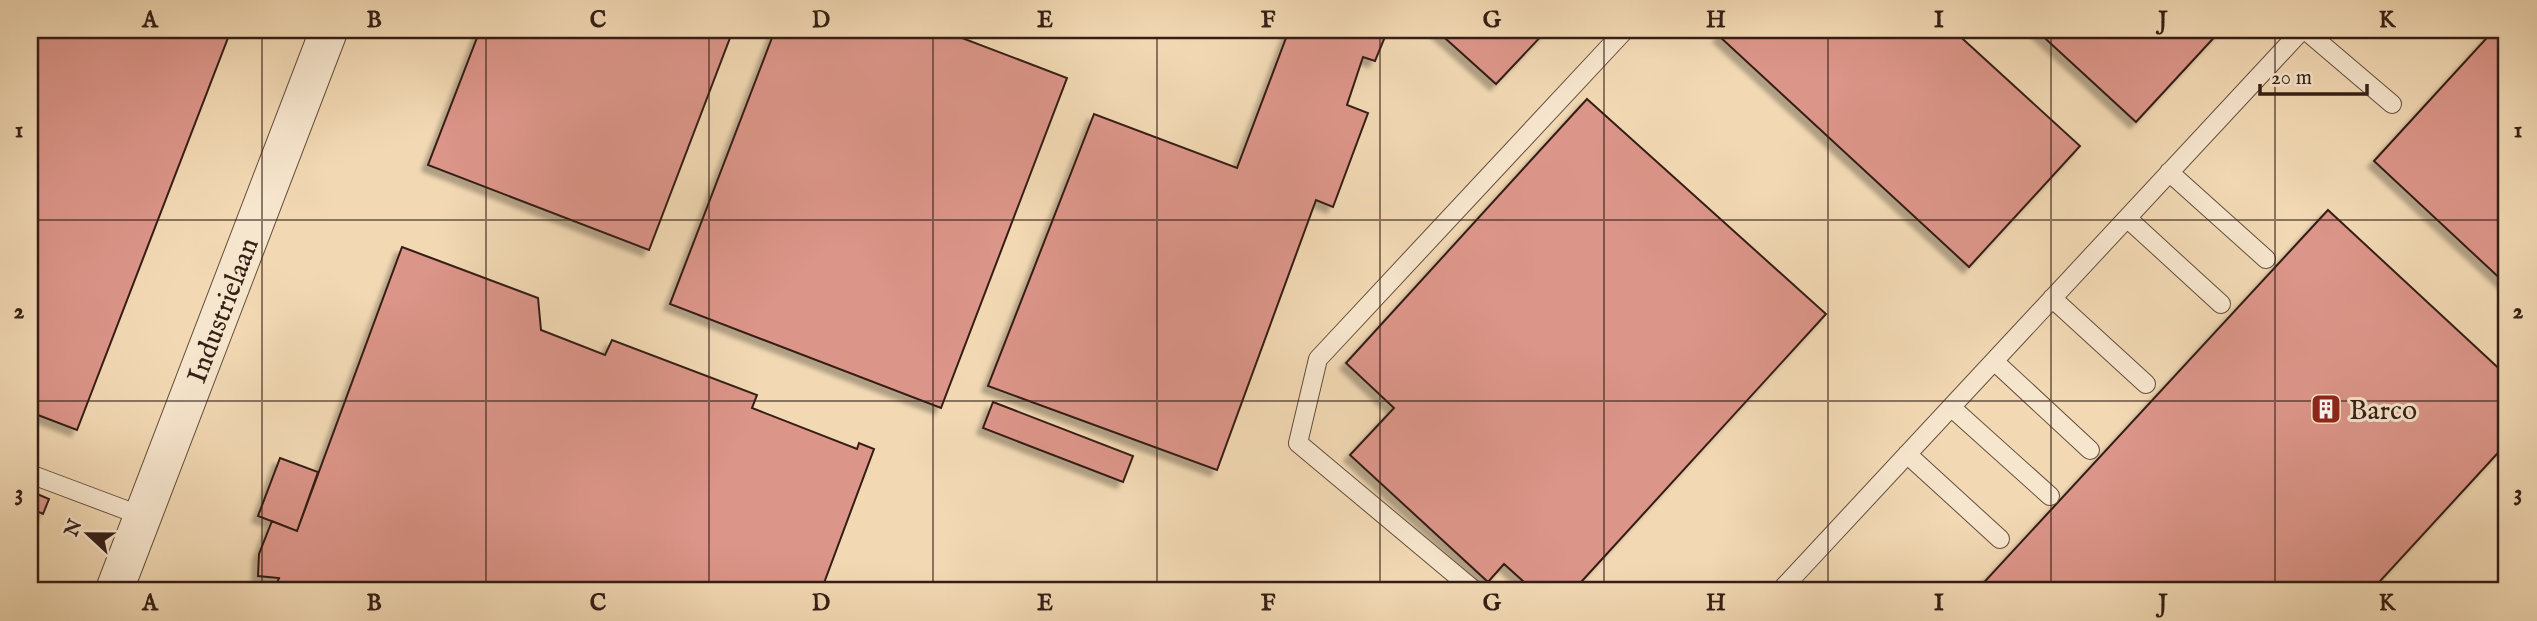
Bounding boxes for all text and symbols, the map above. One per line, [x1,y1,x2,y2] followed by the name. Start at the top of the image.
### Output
[141,6,159,35] text: A
[366,6,382,35] text: B
[590,6,607,35] text: C
[812,6,830,35] text: D
[1037,6,1053,35] text: E
[1261,6,1276,35] text: F
[1483,6,1502,35] text: G
[1706,6,1726,35] text: H
[1934,6,1944,35] text: I
[2155,6,2168,35] text: J
[2379,6,2397,35] text: K
[2260,52,2367,96] scale bar
[2271,65,2312,92] text: 20 m
[15,116,23,145] text: 1
[2514,116,2522,145] text: 1
[180,233,268,389] street label: Industrielaan
[14,297,25,326] text: 2
[2513,297,2524,326] text: 2
[2309,392,2343,426] building icon: Barco
[2349,394,2417,429] place label: Barco
[15,479,23,508] text: 3
[2514,479,2522,508] text: 3
[52,498,122,568] north arrow
[60,516,89,541] text: N
[141,589,159,618] text: A
[366,589,382,618] text: B
[590,589,607,618] text: C
[812,589,830,618] text: D
[1037,589,1053,618] text: E
[1261,589,1276,618] text: F
[1483,589,1502,618] text: G
[1706,589,1726,618] text: H
[1934,589,1944,618] text: I
[2155,589,2168,618] text: J
[2379,589,2397,618] text: K

